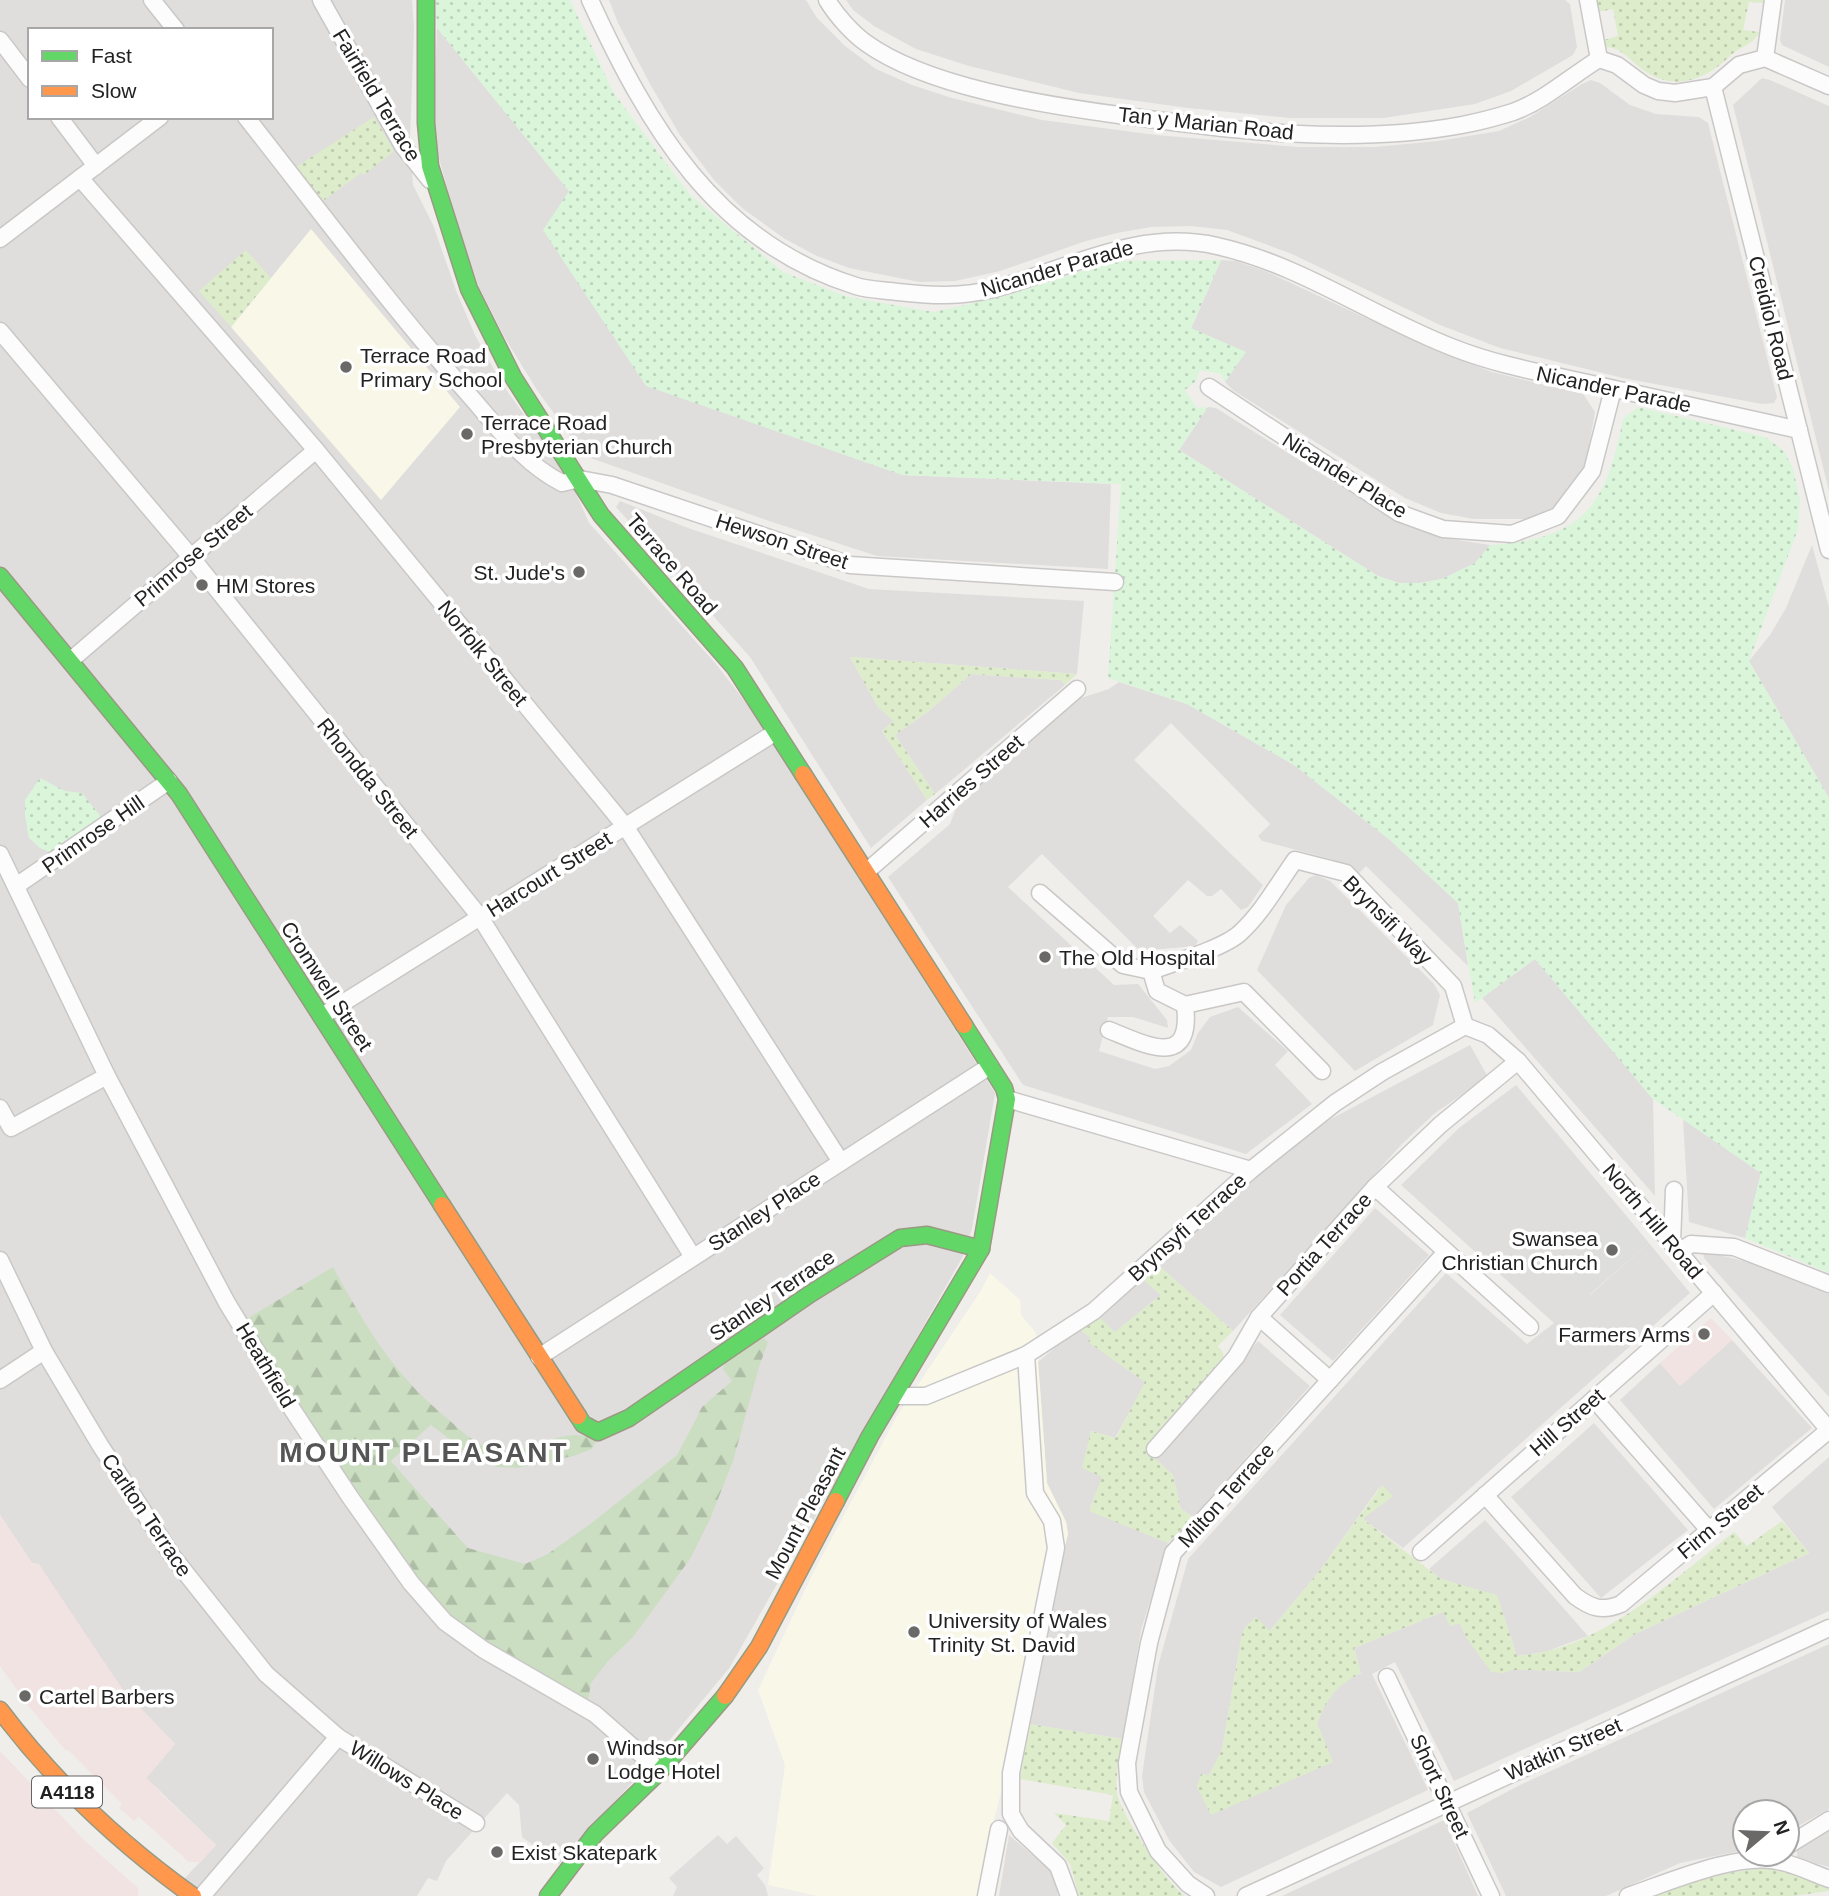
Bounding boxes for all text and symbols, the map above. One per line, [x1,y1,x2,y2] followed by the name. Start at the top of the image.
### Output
[328,25,426,165] street label: Fairfield Terrace
[28,28,273,119] legend
[91,44,132,67] text: Fast
[91,79,137,102] text: Slow
[1117,102,1295,144] street label: Tan y Marian Road
[978,235,1136,301] street label: Nicander Parade
[1744,253,1798,383] street label: Creidiol Road
[360,344,502,391] place label: Terrace Road Primary School
[338,359,354,375] marker: Terrace Road Primary School
[1535,361,1693,417] street label: Nicander Parade
[481,411,672,458] place label: Terrace Road Presbyterian Church
[459,426,475,442] marker: Terrace Road Presbyterian Church
[1279,428,1411,522] street label: Nicander Place
[130,499,256,611] street label: Primrose Street
[622,509,722,619] street label: Terrace Road
[713,509,851,573] street label: Hewson Street
[473,561,565,584] place label: St. Jude's
[571,564,587,580] marker: St. Jude's
[216,574,315,597] place label: HM Stores
[194,577,210,593] marker: HM Stores
[434,596,532,710] street label: Norfolk Street
[313,714,423,843] street label: Rhondda Street
[915,730,1028,832] street label: Harries Street
[38,790,148,878] street label: Primrose Hill
[483,826,616,921] street label: Harcourt Street
[1339,871,1437,969] street label: Brynsifi Way
[277,917,377,1055] street label: Cromwell Street
[1059,946,1215,969] place label: The Old Hospital
[1037,949,1053,965] marker: The Old Hospital
[1598,1159,1708,1283] street label: North Hill Road
[704,1166,824,1256] street label: Stanley Place
[1124,1168,1250,1286] street label: Brynsyfi Terrace
[1272,1188,1376,1300] street label: Portia Terrace
[1442,1227,1598,1274] place label: Swansea Christian Church
[1604,1242,1620,1258] marker: Swansea Christian Church
[705,1245,839,1345] street label: Stanley Terrace
[232,1319,300,1411] street label: Heathfield
[1558,1323,1690,1346] place label: Farmers Arms
[1696,1326,1712,1342] marker: Farmers Arms
[1525,1383,1609,1461] street label: Hill Street
[279,1437,569,1468] district label: MOUNT PLEASANT
[1173,1438,1279,1552] street label: Milton Terrace
[761,1443,849,1583] street label: Mount Pleasant
[97,1449,197,1581] street label: Carlton Terrace
[1673,1479,1767,1563] street label: Firm Street
[928,1609,1107,1656] place label: University of Wales Trinity St. David
[906,1624,922,1640] marker: University of Wales Trinity St. David
[39,1685,174,1708] place label: Cartel Barbers
[17,1688,33,1704] marker: Cartel Barbers
[1501,1713,1625,1785] street label: Watkin Street
[1406,1730,1474,1842] street label: Short Street
[346,1736,468,1824] street label: Willows Place
[607,1736,720,1783] place label: Windsor Lodge Hotel
[585,1751,601,1767] marker: Windsor Lodge Hotel
[32,1776,102,1808] road number: A4118
[1731,1798,1801,1868] north arrow
[1769,1818,1794,1838] text: N
[511,1841,657,1864] place label: Exist Skatepark
[489,1844,505,1860] marker: Exist Skatepark

